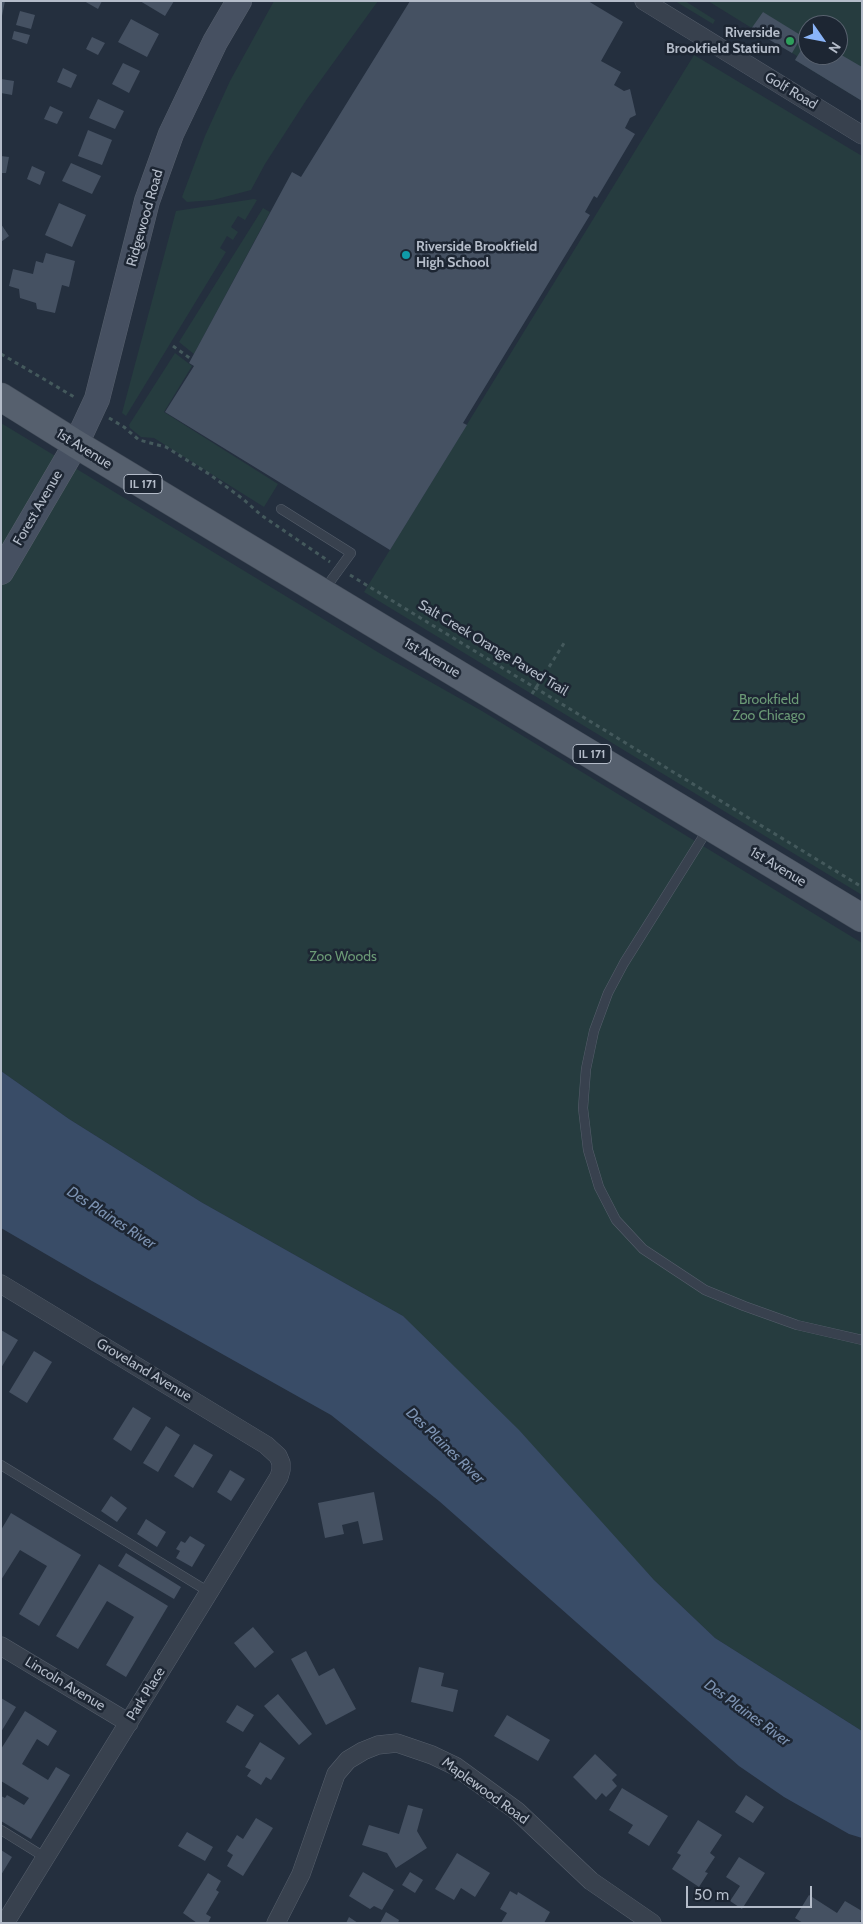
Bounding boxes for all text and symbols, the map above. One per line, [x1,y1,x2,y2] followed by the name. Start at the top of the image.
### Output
[798,15,848,65] north arrow
[666,25,780,58] place label: Riverside Brookfield Statium
[784,35,796,47] marker: Riverside Brookfield Statium
[824,39,845,57] text: N
[762,69,820,113] street label: Golf Road
[123,168,167,268] street label: Ridgewood Road
[416,239,537,272] place label: Riverside Brookfield High School
[400,249,412,261] marker: Riverside Brookfield High School
[53,425,115,473] street label: 1st Avenue
[10,467,66,549] street label: Forest Avenue
[124,474,162,494] road number: IL 171
[415,596,571,700] street label: Salt Creek Orange Paved Trail
[401,635,463,681] street label: 1st Avenue
[733,692,805,724] park label: Brookfield Zoo Chicago
[573,744,611,764] road number: IL 171
[747,844,809,890] street label: 1st Avenue
[309,949,377,965] park label: Zoo Woods
[63,1183,159,1253] water label: Des Plaines River
[93,1335,195,1405] street label: Groveland Avenue
[402,1404,488,1488] water label: Des Plaines River
[22,1654,108,1714] street label: Lincoln Avenue
[123,1664,169,1724] street label: Park Place
[701,1676,793,1750] water label: Des Plaines River
[438,1754,532,1828] street label: Maplewood Road
[688,1876,814,1908] scale bar
[694,1886,729,1904] text: 50 m

